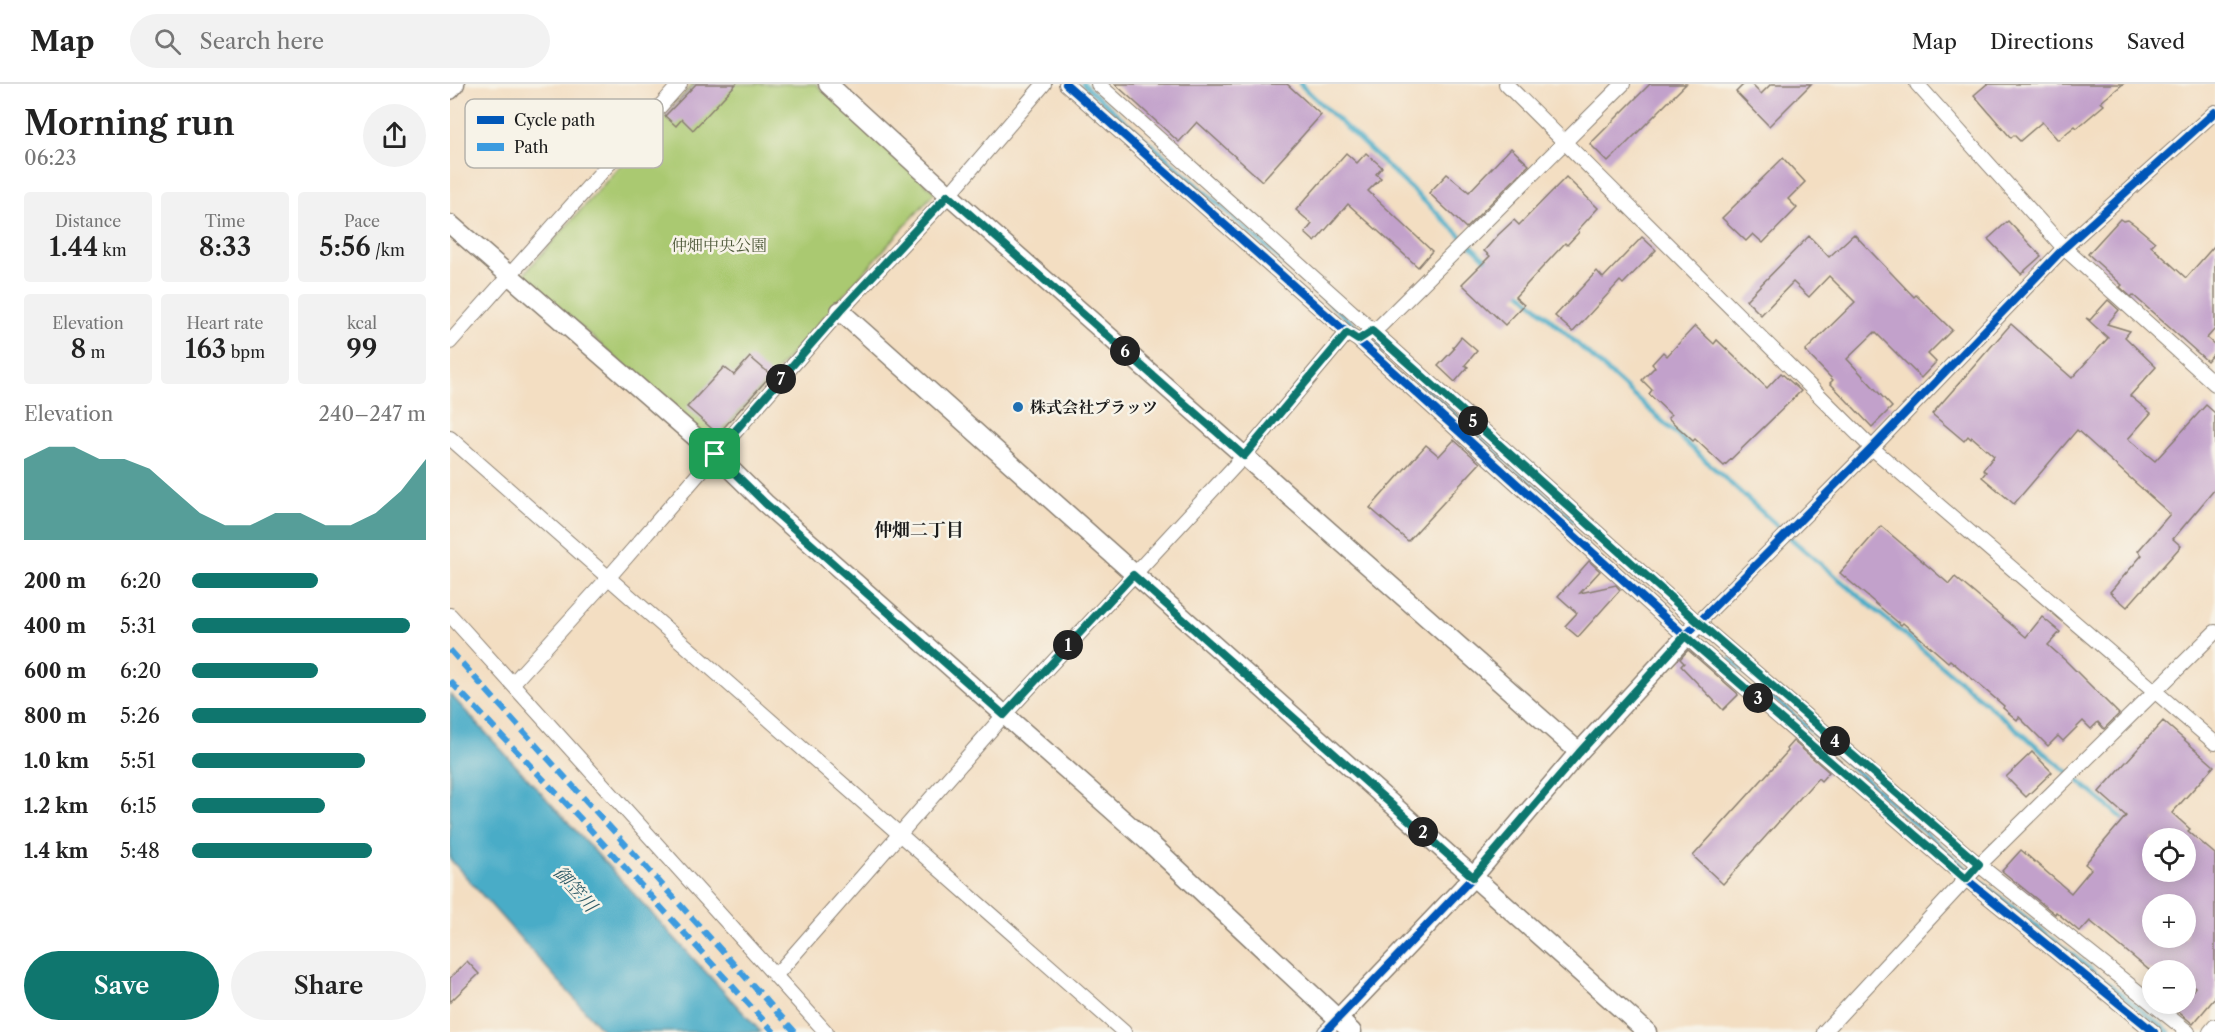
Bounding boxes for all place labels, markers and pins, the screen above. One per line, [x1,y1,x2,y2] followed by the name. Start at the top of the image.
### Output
[1110,336,1140,366] pin: 6
[766,364,796,394] pin: 7
[1030,397,1158,417] place label: 株式会社プラッツ
[1011,400,1025,414] marker: 株式会社プラッツ
[1458,406,1488,436] pin: 5
[689,428,740,479] pin
[1053,630,1083,660] pin: 1
[1743,683,1773,713] pin: 3
[1820,726,1850,756] pin: 4
[1408,817,1438,847] pin: 2

